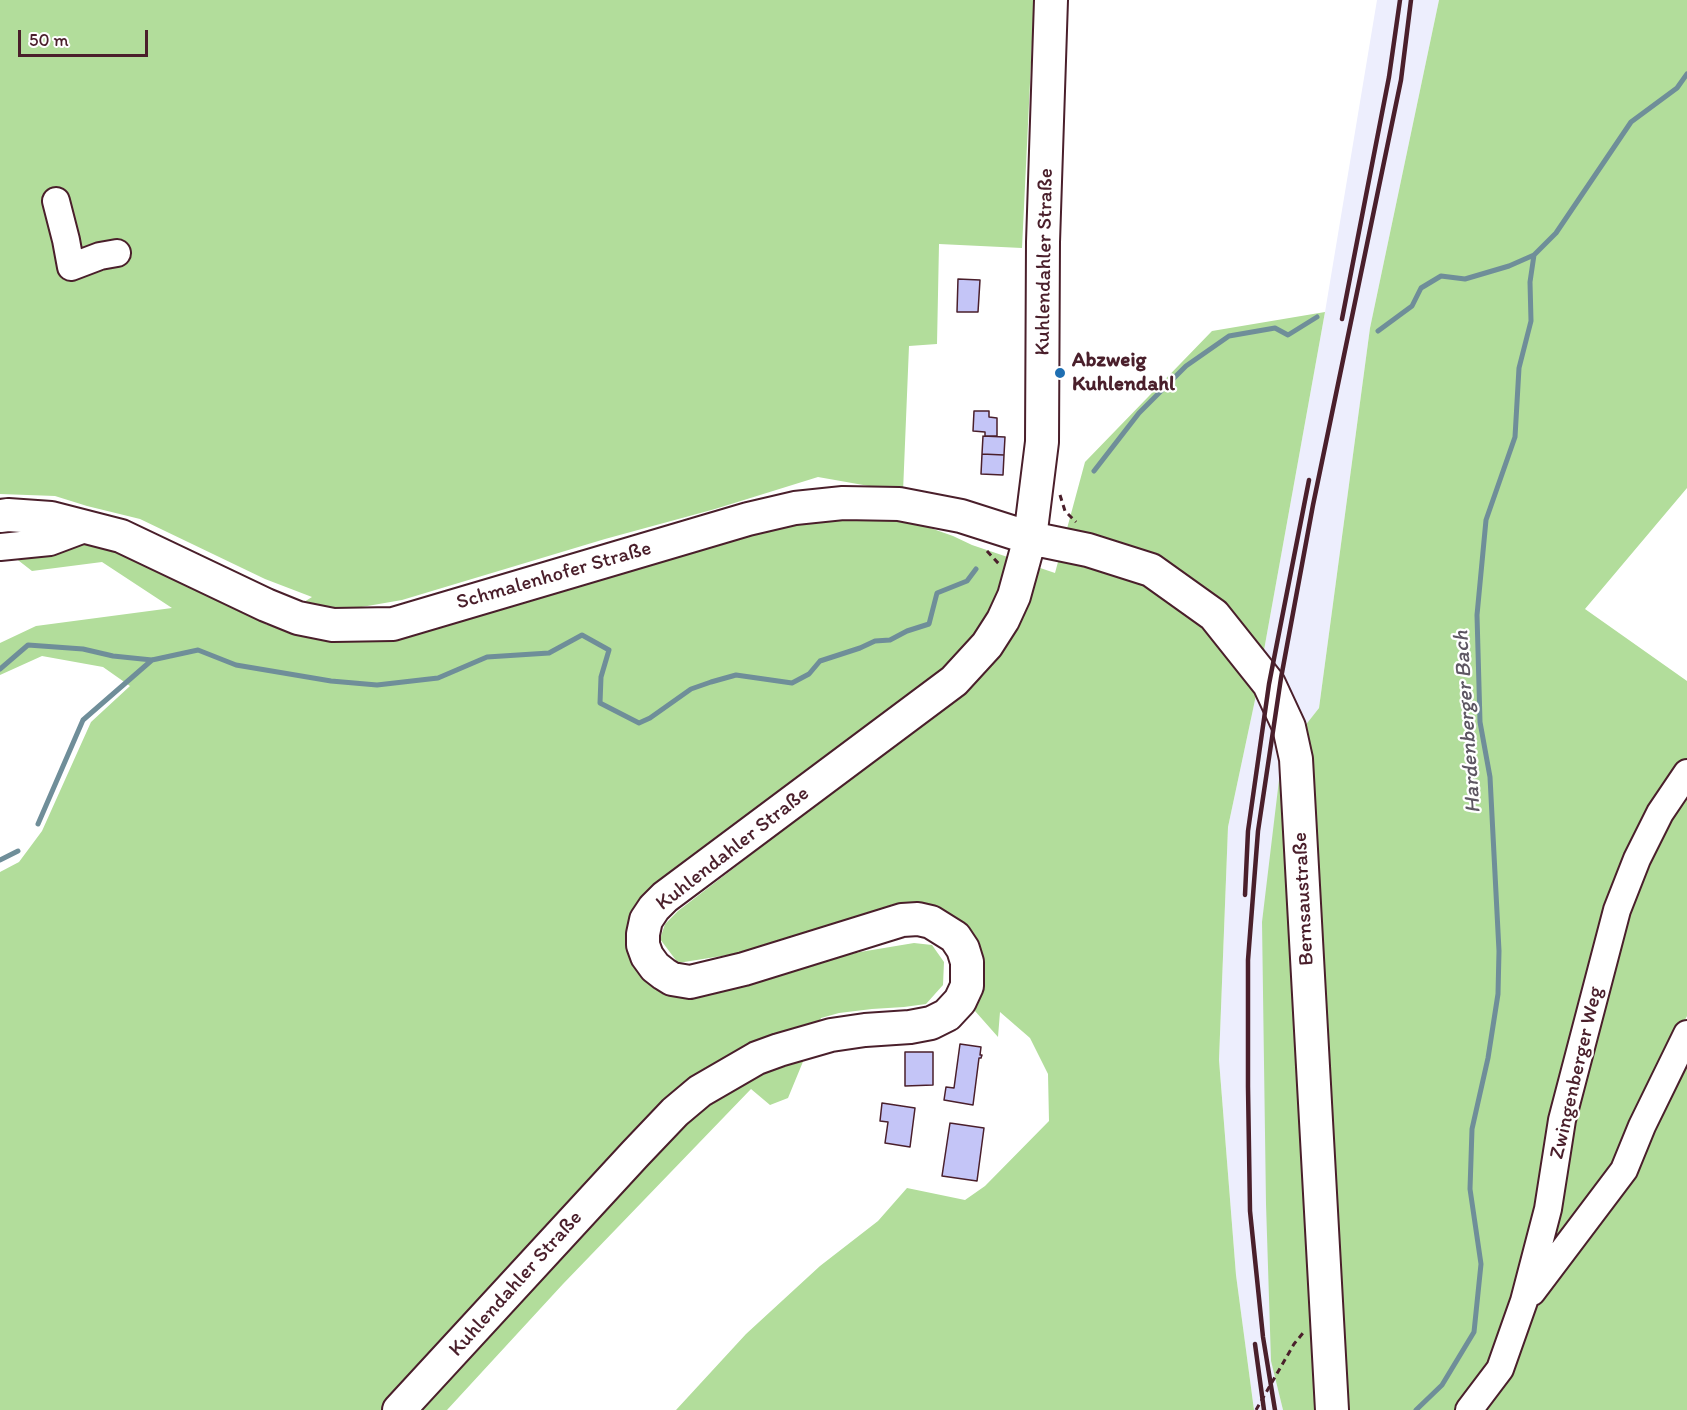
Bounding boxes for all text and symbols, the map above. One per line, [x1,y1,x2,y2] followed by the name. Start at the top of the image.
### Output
[21,18,152,56] scale bar
[29,29,69,51] text: 50 m
[1031,168,1059,356] street label: Kuhlendahler Straße
[1072,348,1175,398] place label: Abzweig Kuhlendahl
[1053,366,1067,380] marker: Abzweig Kuhlendahl
[454,536,654,616] street label: Schmalenhofer Straße
[1448,630,1488,814] water label: Hardenberger Bach
[651,781,815,917] street label: Kuhlendahler Straße
[1288,831,1320,967] street label: Bernsaustraße
[1545,984,1609,1162] street label: Zwingenberger Weg
[444,1206,588,1362] street label: Kuhlendahler Straße

